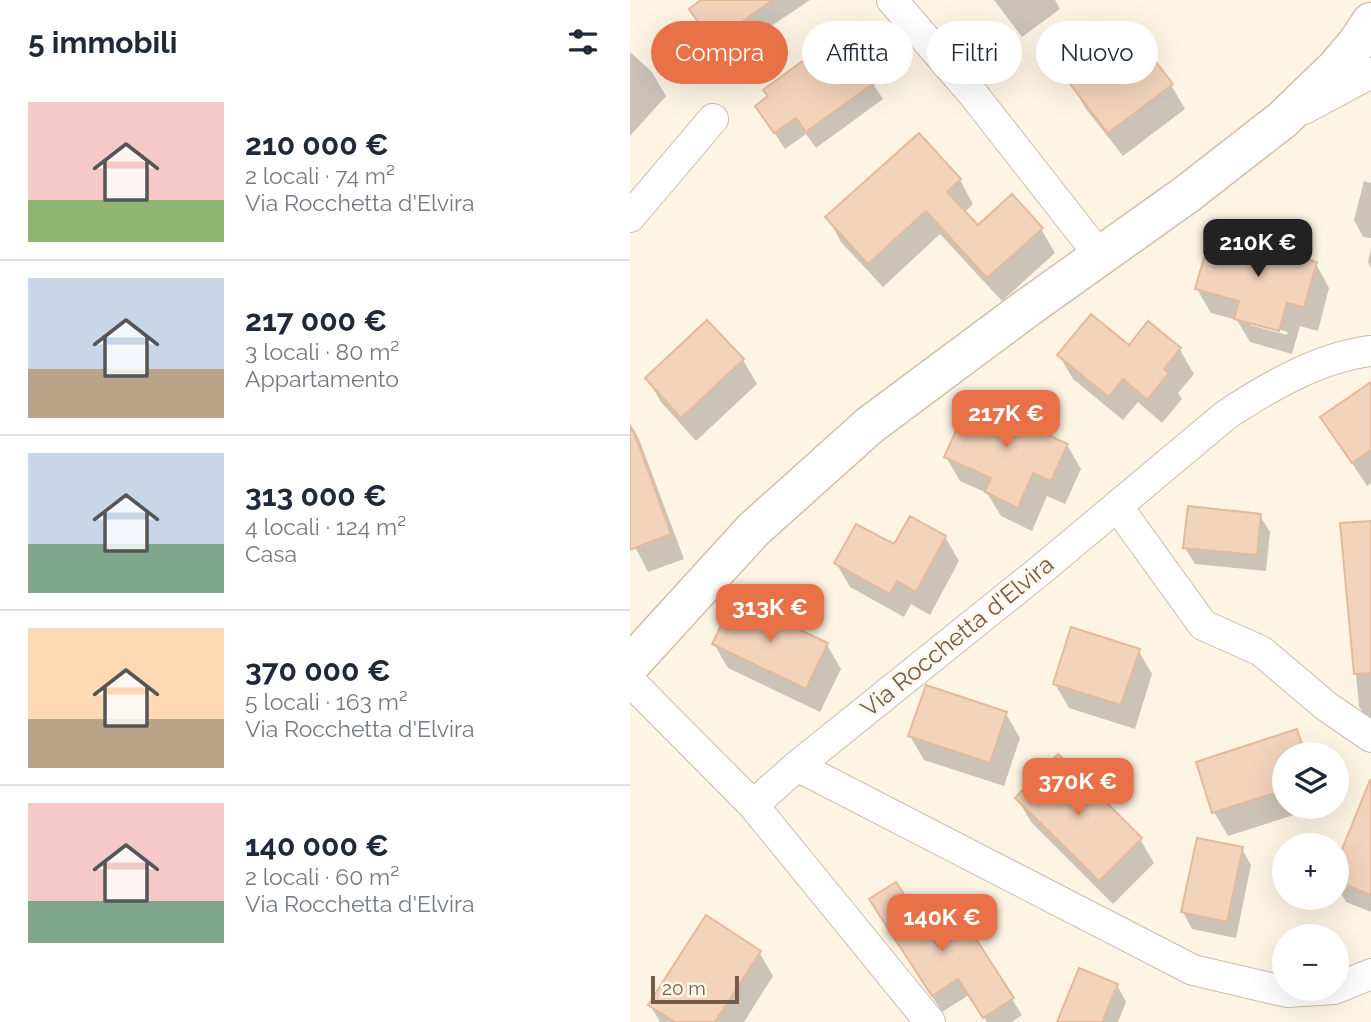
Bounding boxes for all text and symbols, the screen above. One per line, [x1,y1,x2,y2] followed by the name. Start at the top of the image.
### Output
[651,21,788,84] chip: Compra
[802,21,913,84] chip: Affitta
[927,21,1022,84] chip: Filtri
[1036,21,1158,84] chip: Nuovo
[564,23,602,61] icon: filters
[28,25,177,60] text: 5 immobili
[245,127,389,162] text: 210 000 €
[84,130,168,214] icon: home
[245,162,395,189] text: 2 locali · 74 m²
[245,189,475,216] text: Via Rocchetta d'Elvira
[1201,219,1315,279] pin: 210K €
[1219,228,1297,255] text: 210K €
[245,303,387,338] text: 217 000 €
[84,306,168,390] icon: home
[245,338,399,365] text: 3 locali · 80 m²
[245,365,399,392] text: Appartamento
[949,391,1063,450] pin: 217K €
[968,399,1044,426] text: 217K €
[245,478,387,513] text: 313 000 €
[84,481,168,565] icon: home
[245,513,406,540] text: 4 locali · 124 m²
[245,540,297,567] text: Casa
[855,549,1059,723] street label: Via Rocchetta d'Elvira
[713,584,827,644] pin: 313K €
[732,593,808,620] text: 313K €
[245,653,391,688] text: 370 000 €
[84,656,168,740] icon: home
[245,688,408,715] text: 5 locali · 163 m²
[245,715,475,742] text: Via Rocchetta d'Elvira
[1272,742,1349,1001] map controls
[1272,742,1349,819] button: layers
[1021,758,1135,818] pin: 370K €
[1039,767,1117,794] text: 370K €
[245,828,389,863] text: 140 000 €
[84,831,168,915] icon: home
[1272,833,1349,910] button: +
[245,863,399,890] text: 2 locali · 60 m²
[245,890,475,917] text: Via Rocchetta d'Elvira
[885,894,999,954] pin: 140K €
[903,903,981,930] text: 140K €
[1272,924,1349,1001] button: −
[651,973,738,1005] scale bar
[662,977,706,999] text: 20 m

